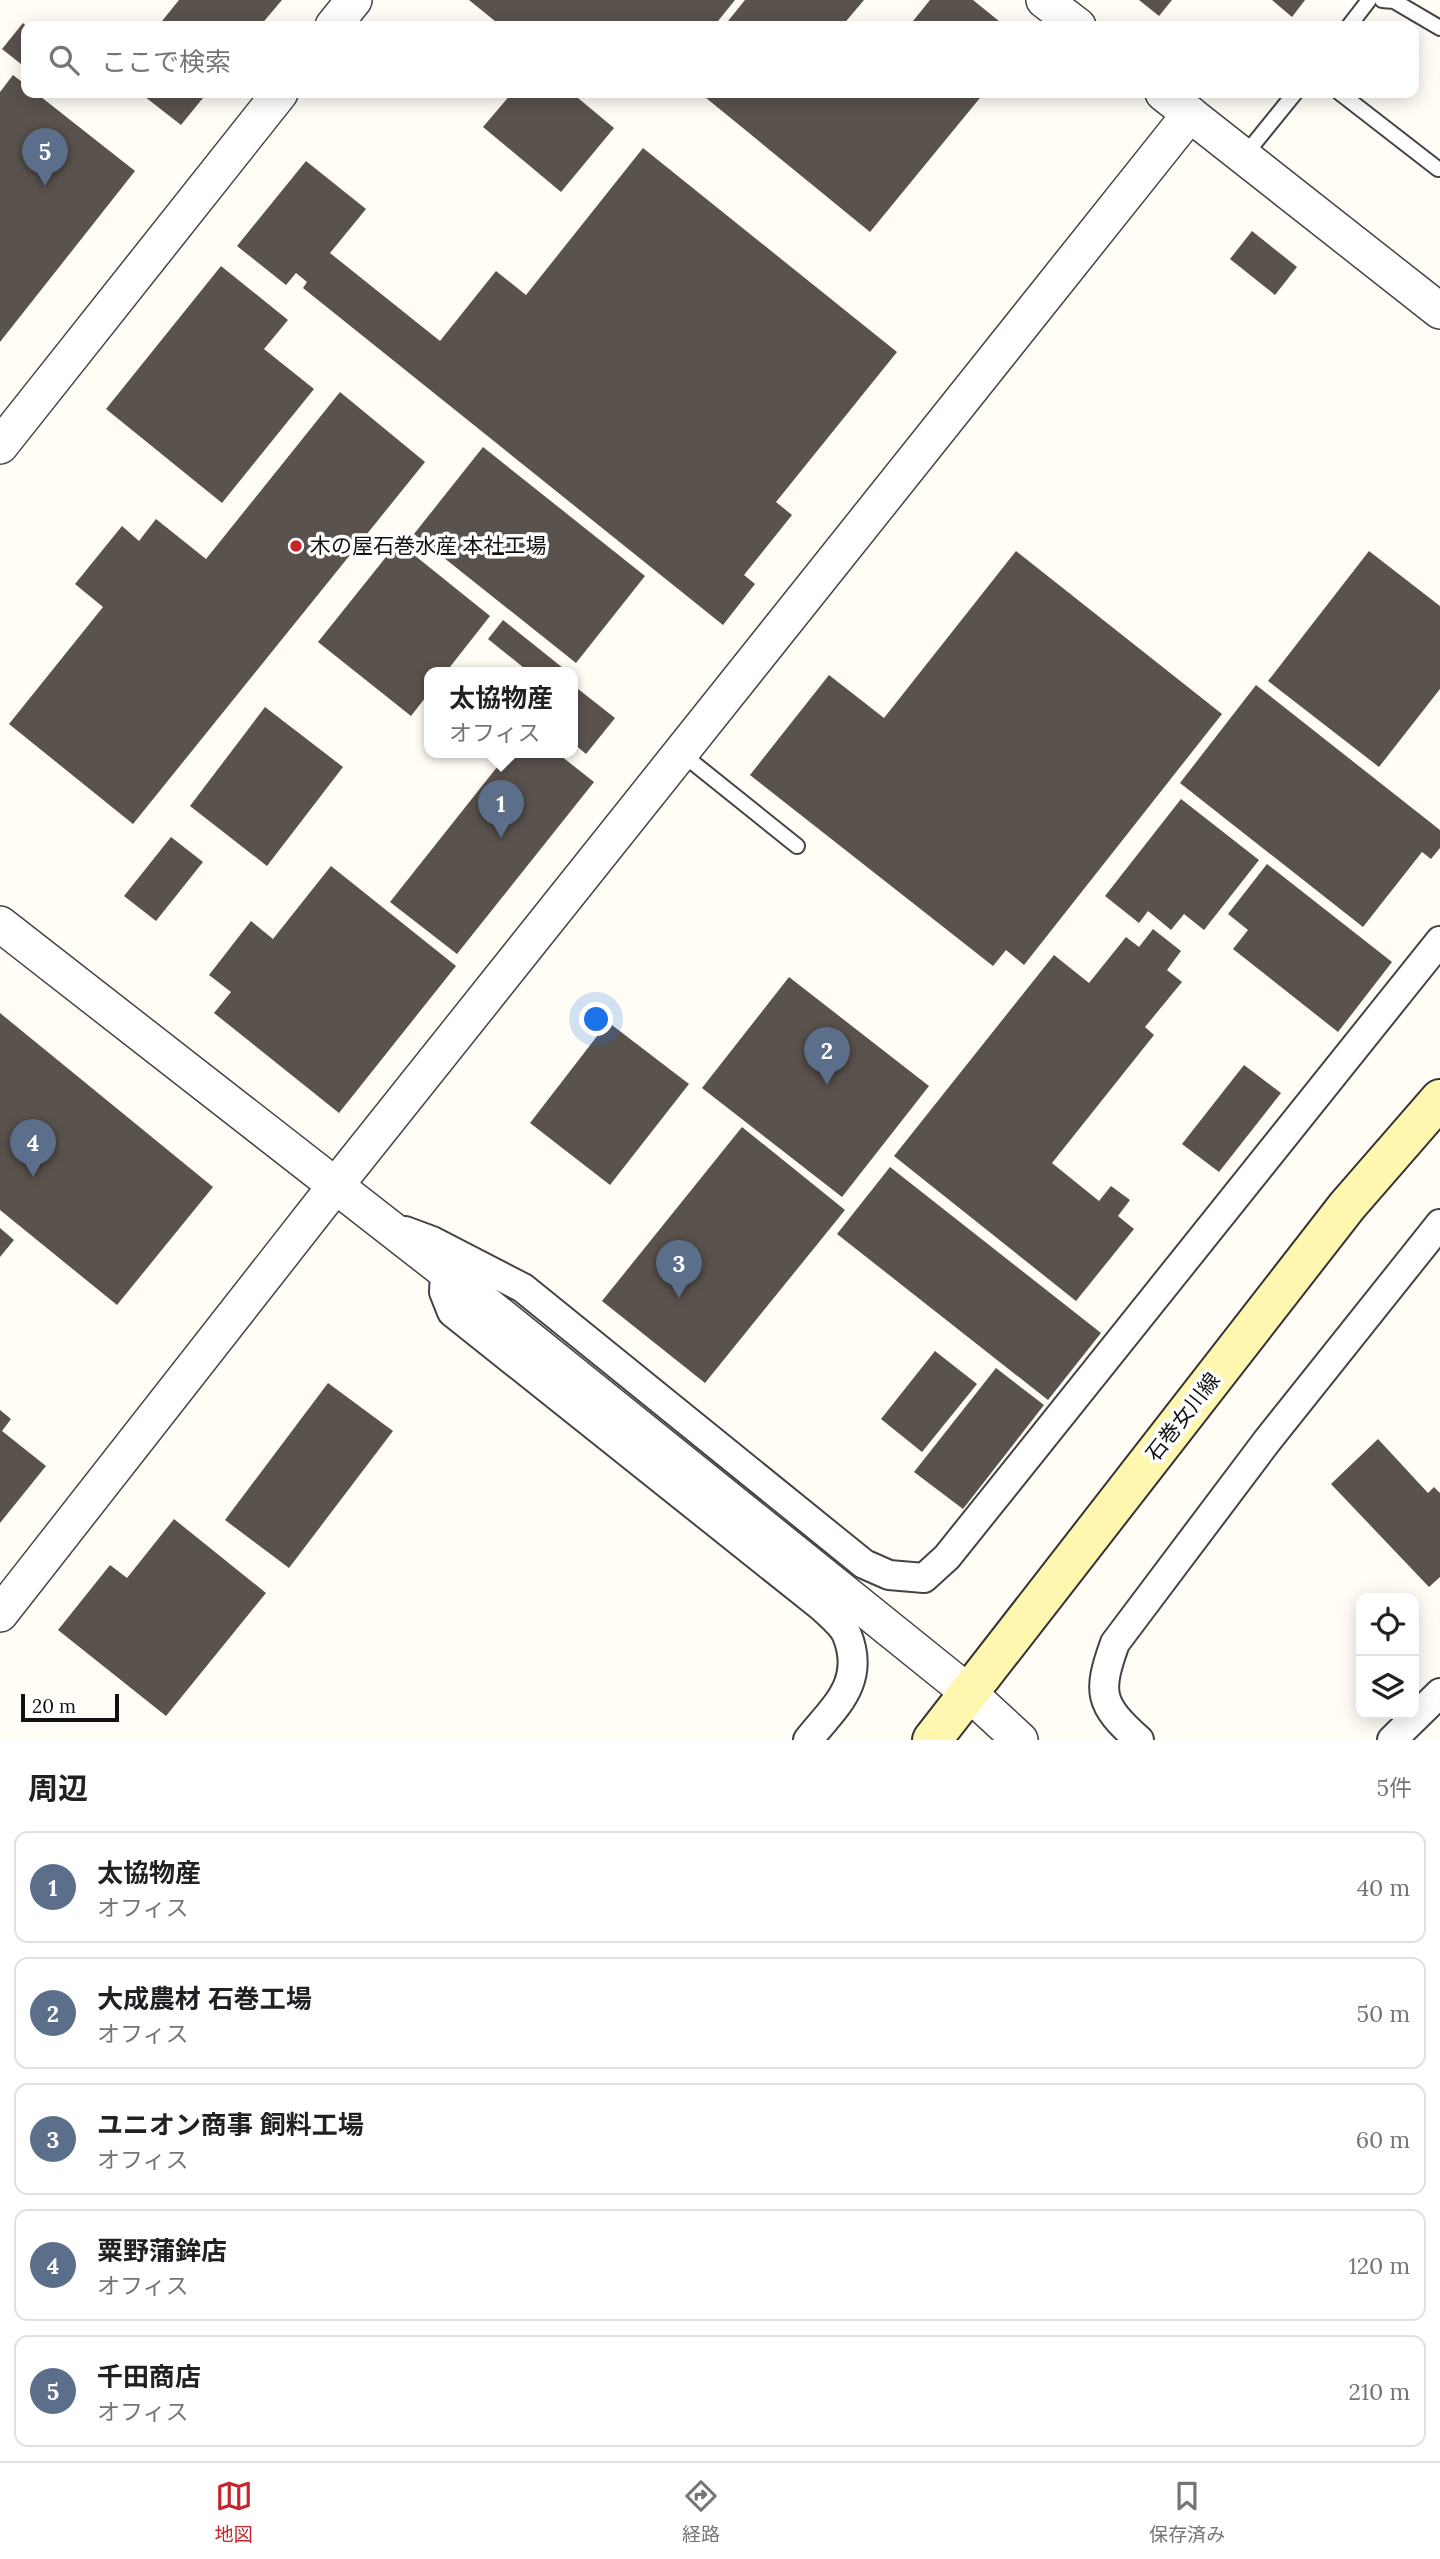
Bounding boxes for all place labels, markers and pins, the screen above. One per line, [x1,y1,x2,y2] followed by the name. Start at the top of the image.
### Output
[22,128,68,186] pin: 5
[310,532,547,559] place label: 木の屋石巻水産 本社工場
[288,538,304,554] marker: 木の屋石巻水産 本社工場
[478,780,524,838] pin: 1
[804,1027,850,1085] pin: 2
[10,1119,56,1177] pin: 4
[656,1240,702,1298] pin: 3

